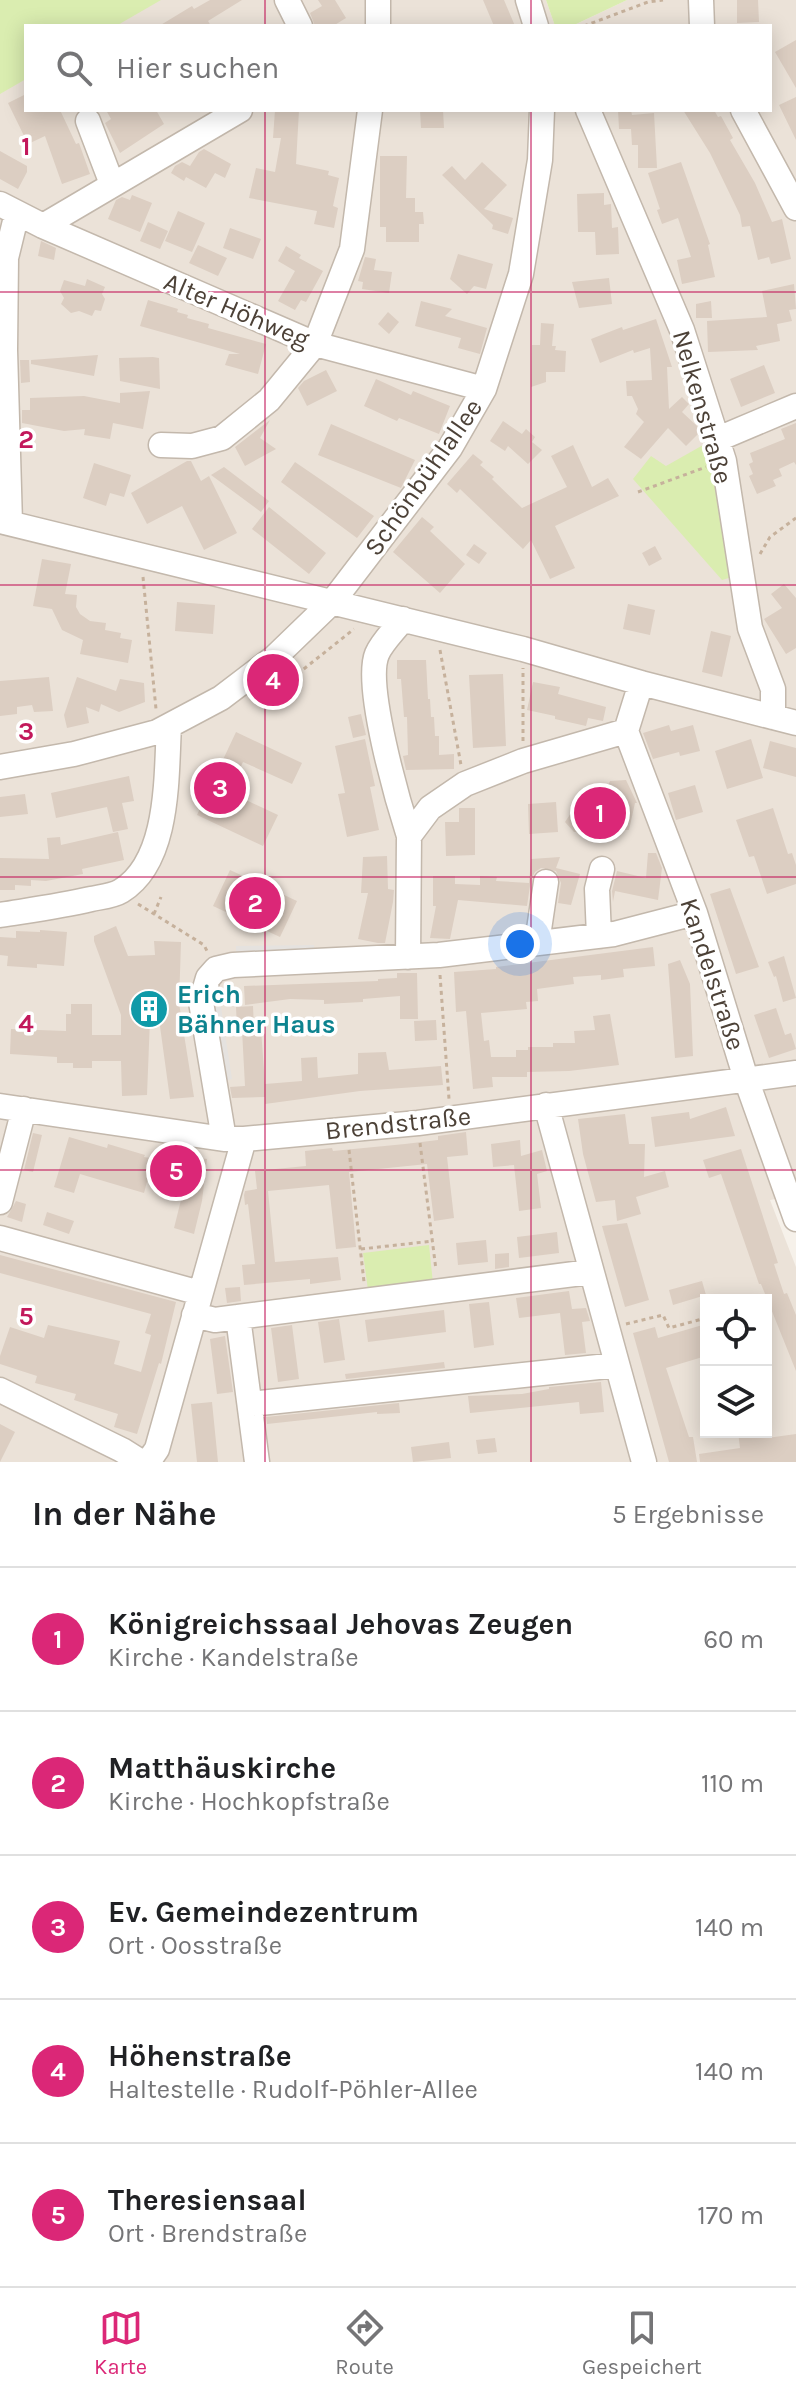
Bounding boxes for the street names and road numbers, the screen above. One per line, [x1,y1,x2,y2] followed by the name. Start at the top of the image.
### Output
[159,266,315,355] street label: Alter Höhweg
[666,327,739,488] street label: Nelkenstraße
[358,393,489,562] street label: Schönbühlallee
[673,894,752,1054] street label: Kandelstraße
[324,1100,473,1147] street label: Brendstraße

